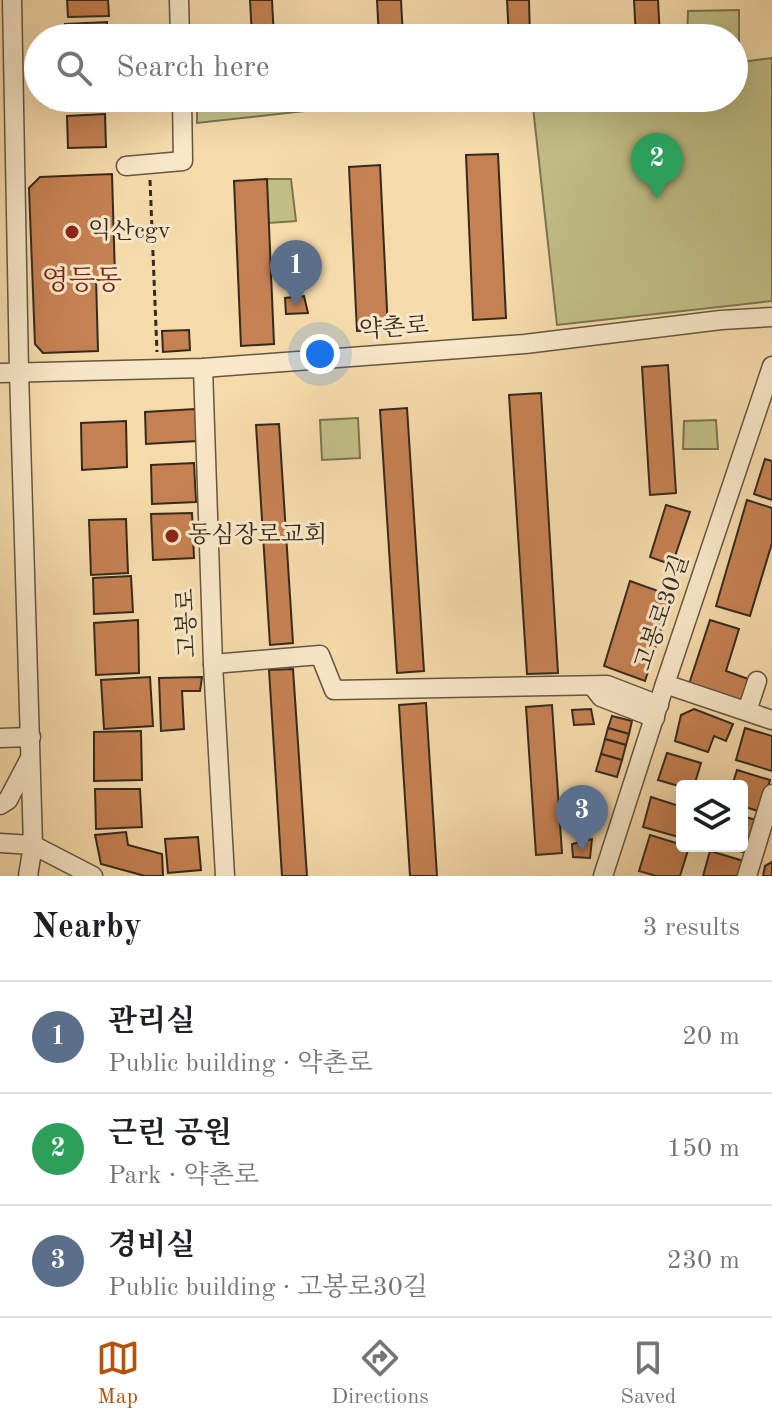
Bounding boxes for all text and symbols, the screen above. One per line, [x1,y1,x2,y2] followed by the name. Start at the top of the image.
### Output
[24,24,748,112] search box
[52,46,96,90] icon: search
[116,53,270,83] text: Search here
[631,133,683,199] pin: 2
[88,218,171,244] place label: 익산cgv
[63,223,81,241] marker: 익산cgv
[270,240,322,306] pin: 1
[41,266,123,296] district label: 영등동
[358,312,430,343] street label: 약촌로
[300,334,340,374] your location
[188,522,327,548] place label: 동심장로교회
[163,527,181,545] marker: 동심장로교회
[629,551,694,674] street label: 고봉로30길
[172,588,201,658] street label: 고봉로
[676,780,748,852] map controls
[676,780,748,852] button: layers
[556,785,608,851] pin: 3
[32,911,142,945] text: Nearby
[642,915,740,941] text: 3 results
[108,1007,195,1037] text: 관리실
[50,1024,66,1050] text: 1
[682,1024,740,1050] text: 20 m
[108,1051,373,1077] text: Public building · 약촌로
[108,1119,232,1149] text: 근린 공원
[50,1136,66,1162] text: 2
[667,1136,740,1162] text: 150 m
[108,1163,259,1189] text: Park · 약촌로
[108,1231,195,1261] text: 경비실
[50,1248,66,1274] text: 3
[667,1248,740,1274] text: 230 m
[108,1275,428,1301] text: Public building · 고봉로30길
[96,1336,140,1411] tab: Map
[331,1336,429,1411] tab: Directions
[620,1336,676,1411] tab: Saved

